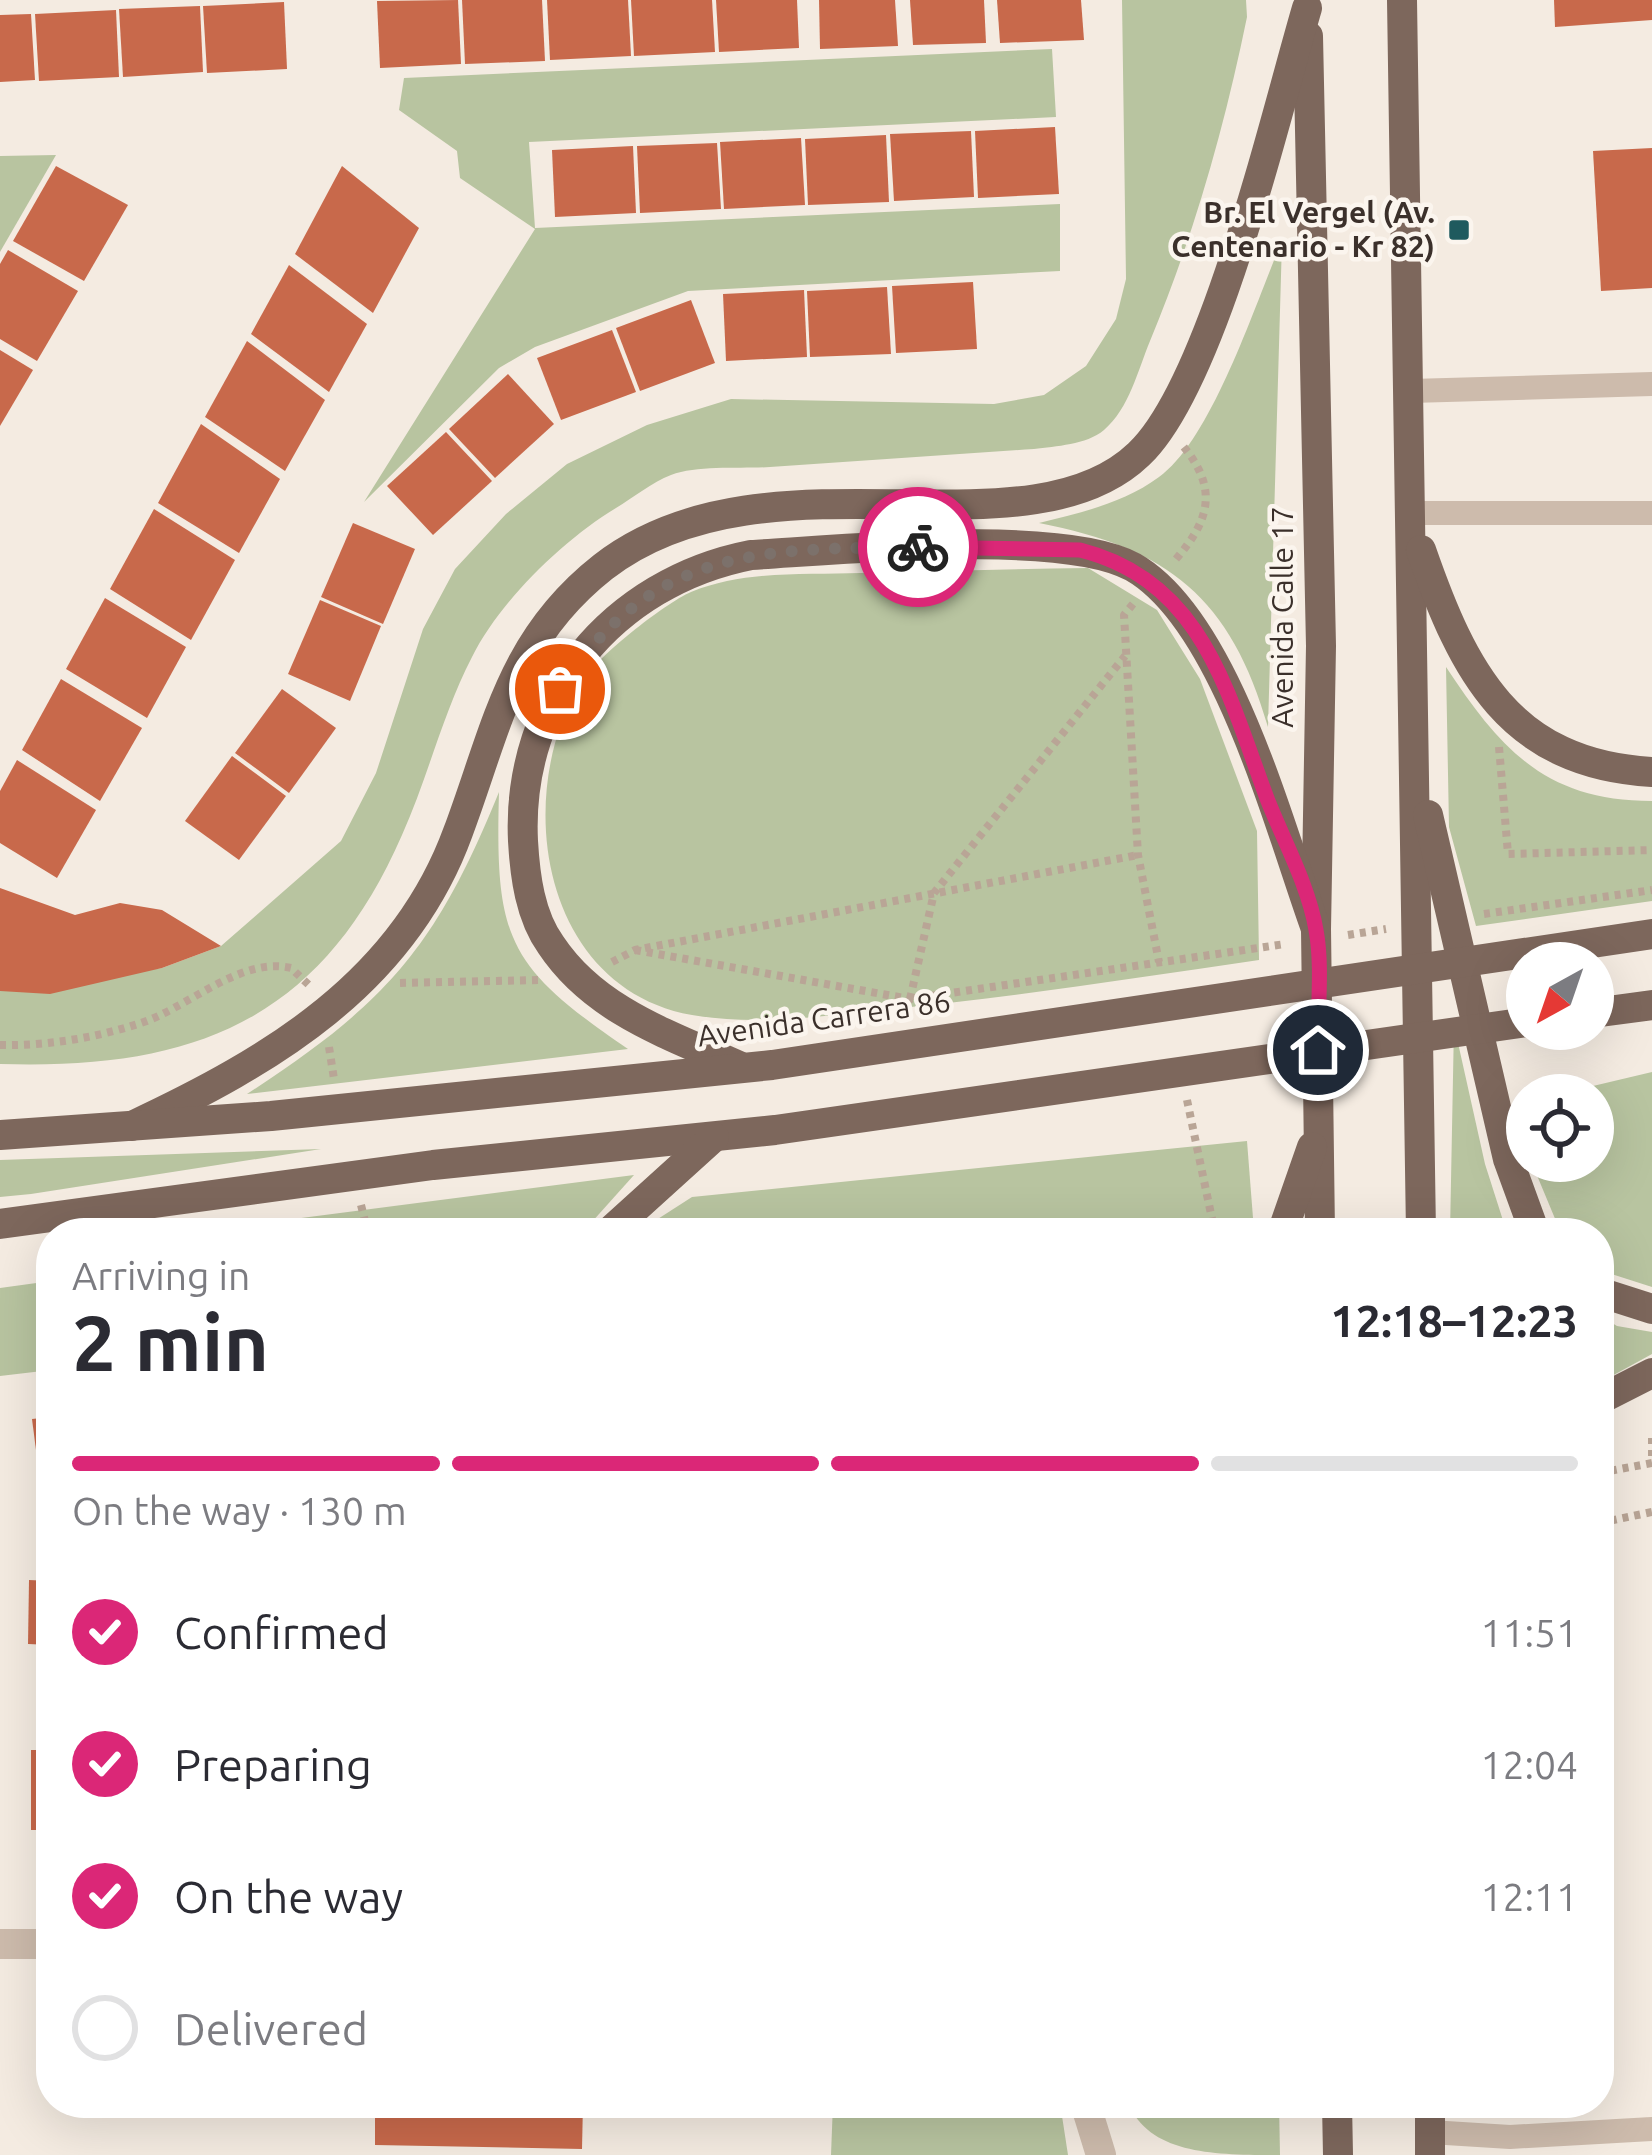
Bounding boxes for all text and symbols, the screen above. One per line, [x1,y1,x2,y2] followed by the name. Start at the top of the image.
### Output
[1171,195,1435,263] place label: Br. El Vergel (Av. Centenario - Kr 82)
[1446,217,1472,243] marker: Br. El Vergel (Av. Centenario - Kr 82)
[858,487,978,607] courier
[1265,506,1299,728] street label: Avenida Calle 17
[885,514,951,580] icon: bike
[509,638,611,740] pin
[527,656,593,722] icon: bag
[1506,942,1614,1050] north arrow
[1506,942,1614,1182] map controls
[695,983,953,1053] street label: Avenida Carrera 86
[1267,999,1369,1101] pin
[1285,1017,1351,1083] icon: home
[1506,1074,1614,1182] button: locate
[72,1254,250,1297] text: Arriving in
[1330,1295,1578,1346] text: 12:18–12:23
[72,1298,269,1386] text: 2 min
[72,1489,407,1532] text: On the way · 130 m
[72,1599,138,1665] icon: check
[174,1607,389,1658] text: Confirmed
[1480,1611,1578,1654] text: 11:51
[72,1731,138,1797] icon: check
[174,1739,372,1790] text: Preparing
[1480,1743,1578,1786] text: 12:04
[72,1863,138,1929] icon: check
[174,1871,403,1922] text: On the way
[1480,1875,1578,1918] text: 12:11
[174,2003,368,2054] text: Delivered

